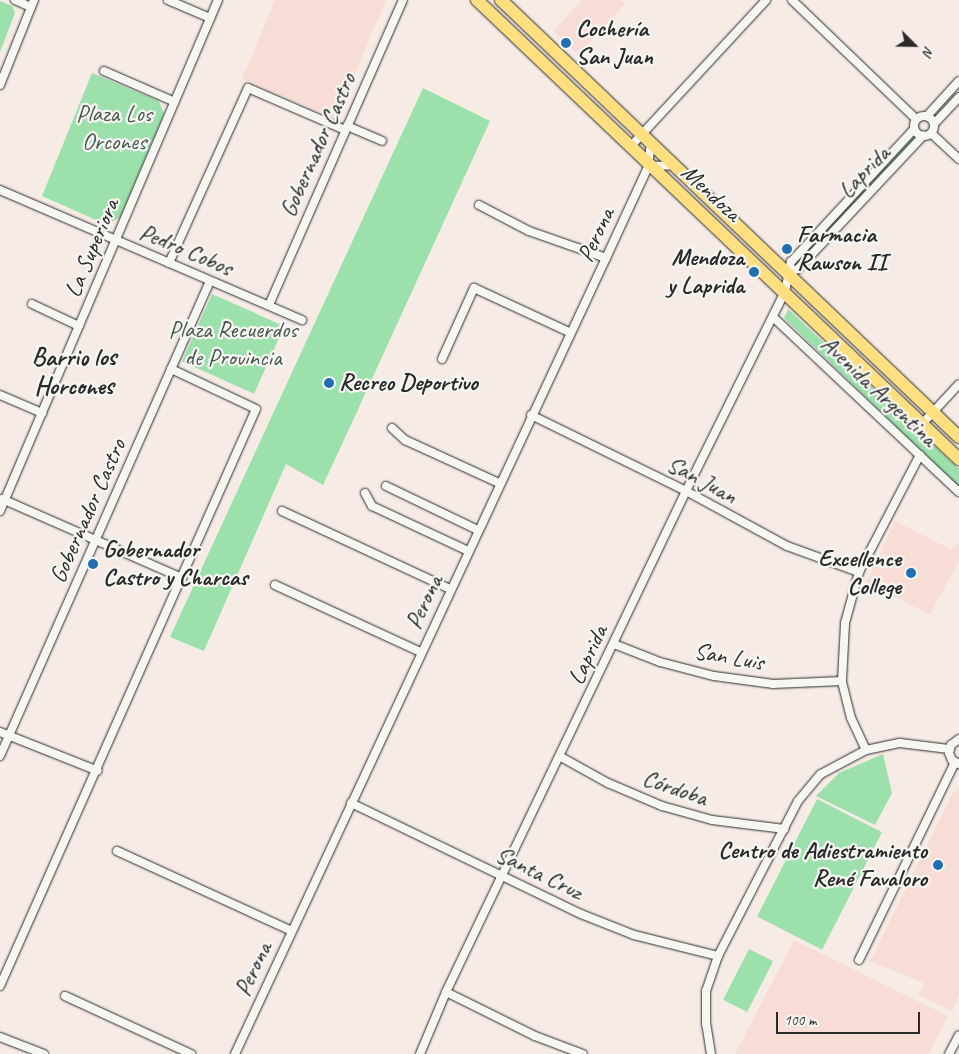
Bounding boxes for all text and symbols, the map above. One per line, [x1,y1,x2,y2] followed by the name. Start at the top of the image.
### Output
[576,15,652,71] place label: Cochería San Juan
[889,20,939,70] north arrow
[560,37,572,49] marker: Cochería San Juan
[919,44,938,58] text: N
[273,68,363,222] street label: Gobernador Castro
[76,100,152,156] park label: Plaza Los Orcones
[832,139,896,205] street label: Laprida
[675,158,747,228] street label: Mendoza
[59,195,125,301] street label: La Superiora
[571,203,621,267] street label: Perona
[135,218,237,282] street label: Pedro Cobos
[797,221,887,277] place label: Farmacia Rawson II
[781,243,793,255] marker: Farmacia Rawson II
[667,244,744,300] place label: Mendoza y Laprida
[748,266,760,278] marker: Mendoza y Laprida
[168,316,298,372] park label: Plaza Recuerdos de Provincia
[815,330,943,452] street label: Avenida Argentina
[32,343,116,402] district label: Barrio los Horcones
[339,369,478,397] place label: Recreo Deportivo
[323,377,335,389] marker: Recreo Deportivo
[43,434,133,588] street label: Gobernador Castro
[662,450,742,510] street label: San Juan
[103,536,248,592] place label: Gobernador Castro y Charcas
[818,545,901,601] place label: Excellence College
[87,558,99,570] marker: Gobernador Castro y Charcas
[905,567,917,579] marker: Excellence College
[399,570,449,634] street label: Perona
[562,621,614,689] street label: Laprida
[692,637,766,677] street label: San Luis
[639,764,711,812] street label: Córdoba
[717,837,927,893] place label: Centro de Adiestramiento René Favaloro
[491,840,587,906] street label: Santa Cruz
[931,858,945,872] marker: Centro de Adiestramiento René Favaloro
[228,937,278,1001] street label: Perona
[779,1002,923,1034] scale bar
[784,1011,816,1030] text: 100 m

